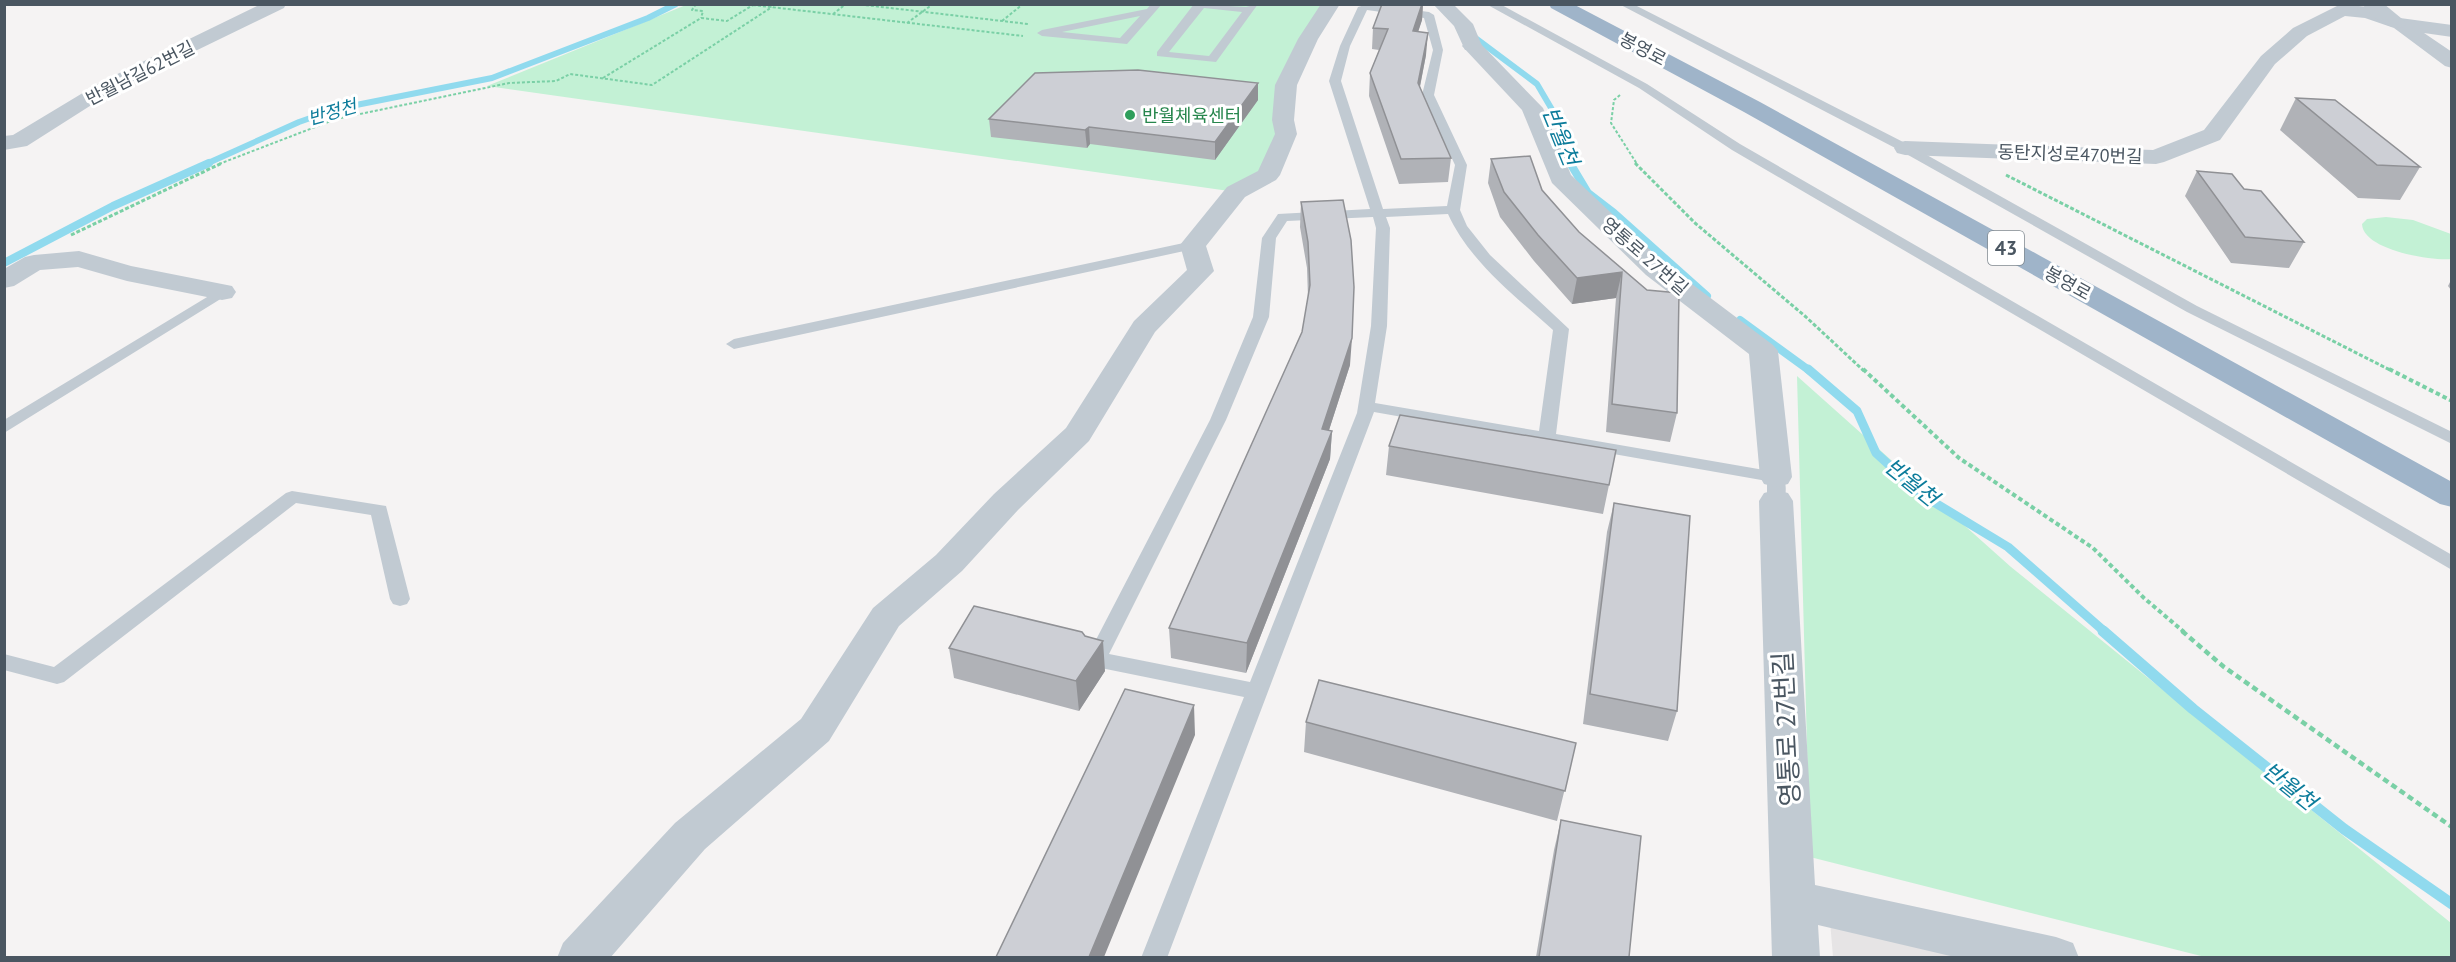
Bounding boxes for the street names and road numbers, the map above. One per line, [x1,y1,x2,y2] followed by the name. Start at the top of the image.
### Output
[1616,27,1670,71] street label: 봉영로
[82,36,198,110] street label: 반월남길62번길
[1997,140,2143,168] street label: 동탄지성로470번길
[1597,212,1693,300] street label: 영통로 27번길
[1988,231,2024,265] road number: 43
[2041,261,2095,305] street label: 봉영로
[1765,651,1807,807] street label: 영통로 27번길

